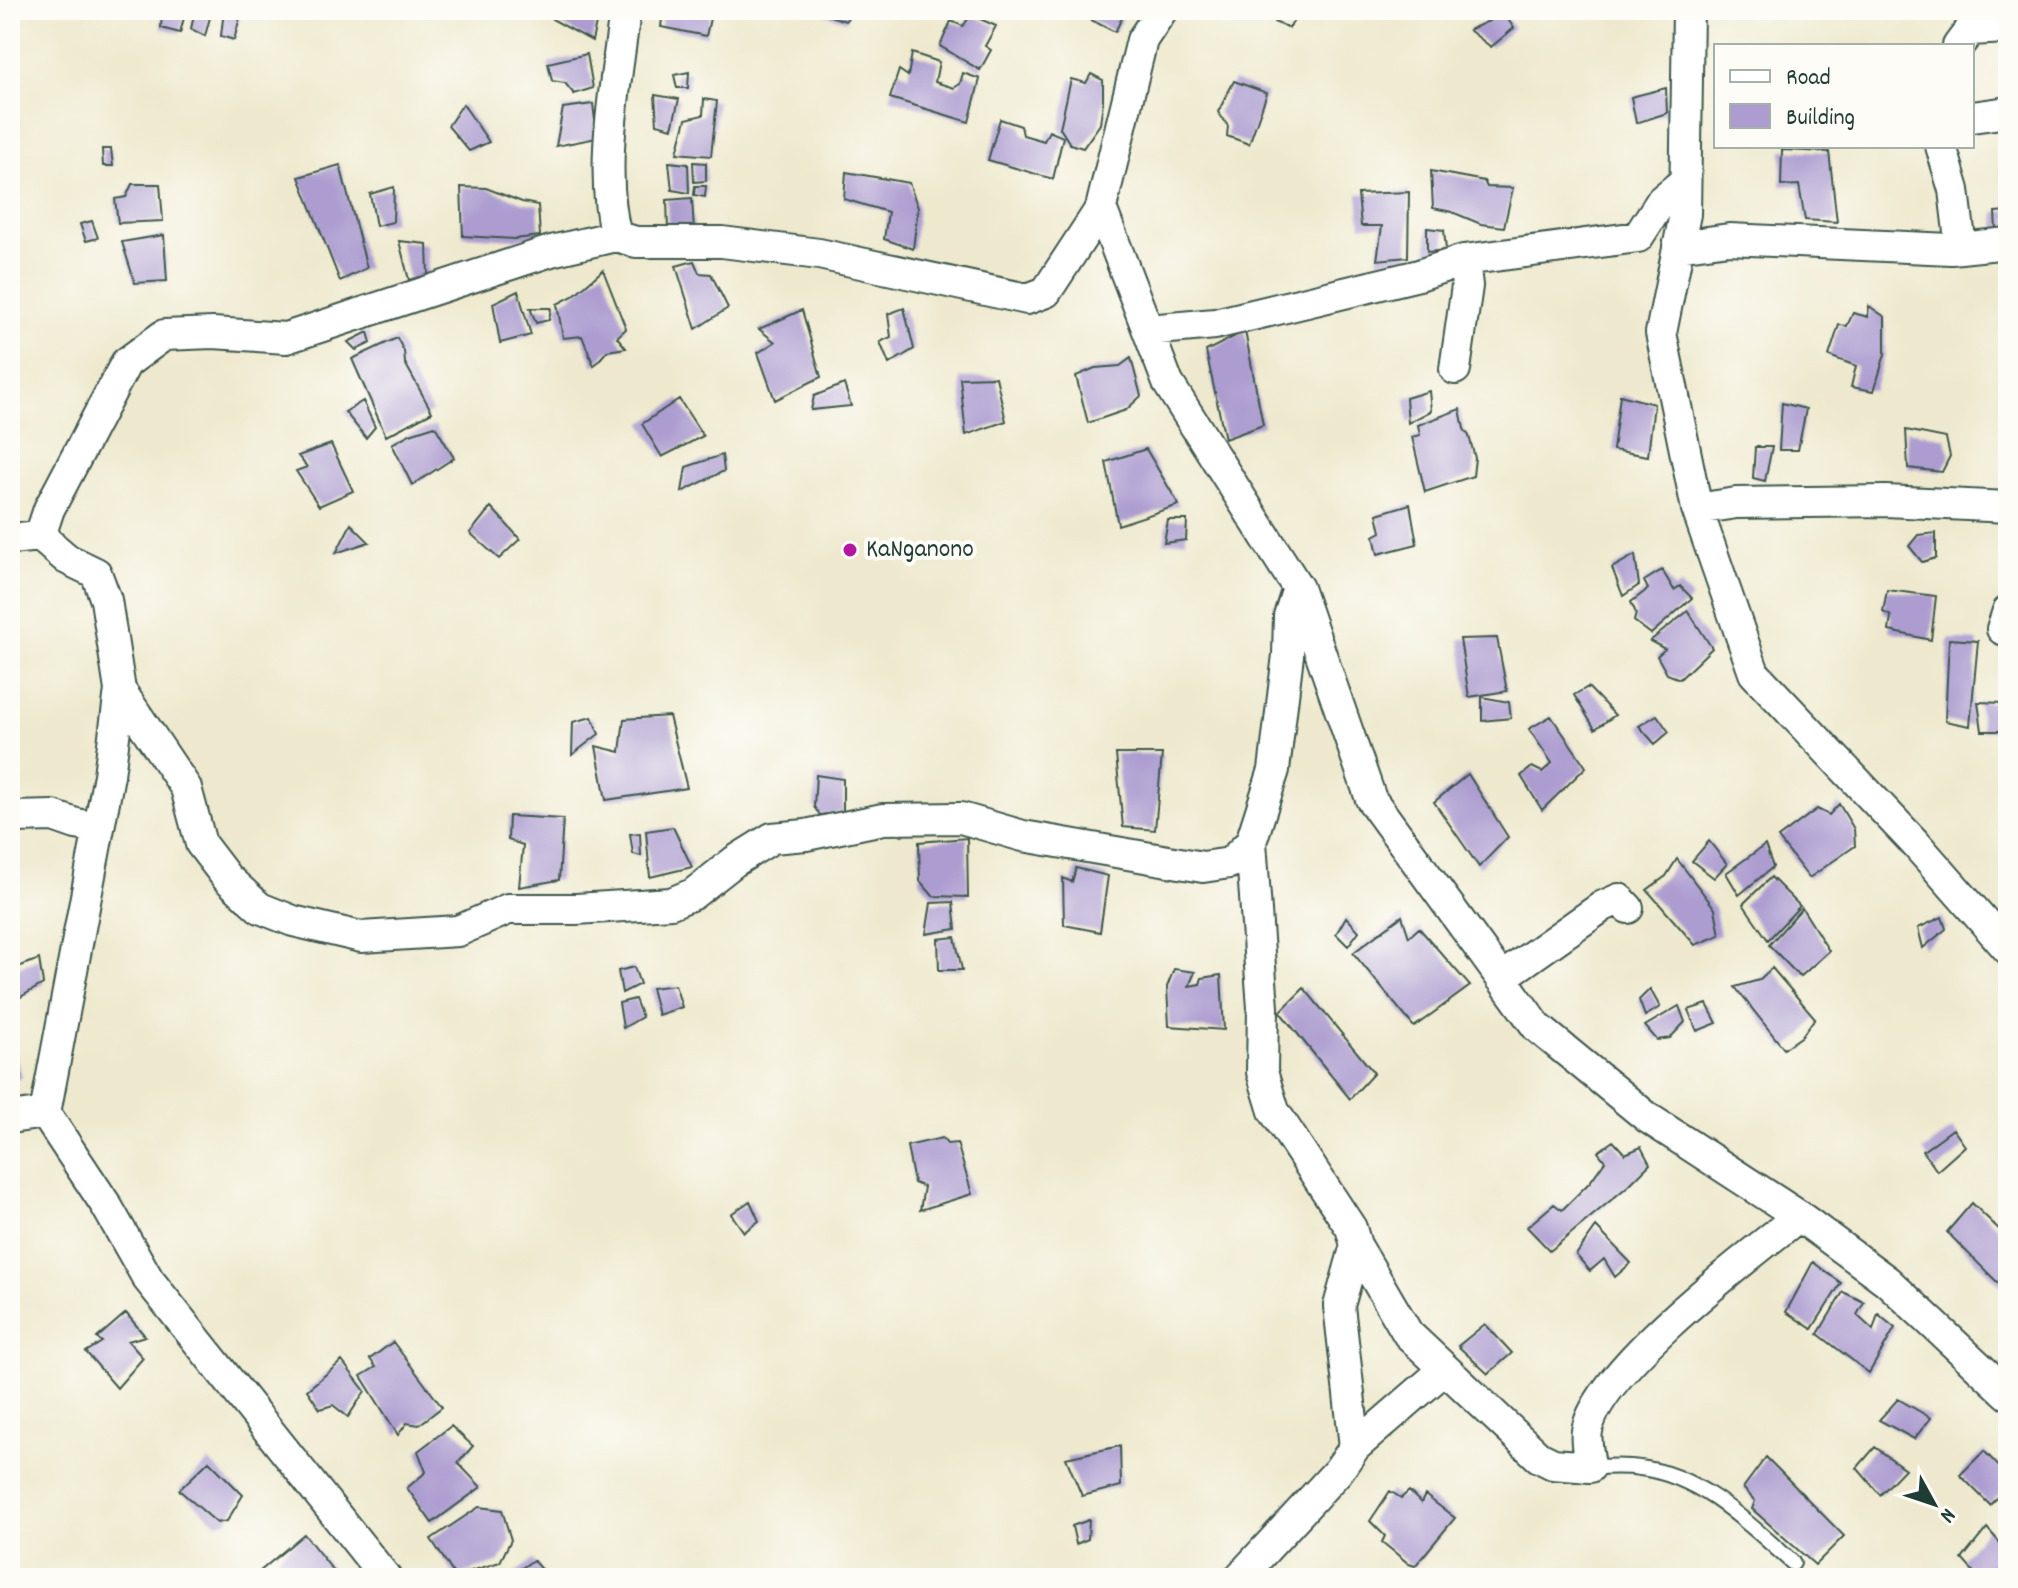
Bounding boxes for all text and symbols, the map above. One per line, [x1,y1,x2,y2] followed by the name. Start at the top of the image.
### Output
[1714,44,1974,148] legend
[1786,62,1831,96] text: Road
[1786,102,1855,136] text: Building
[866,532,974,569] place label: KaNganono
[841,541,859,559] marker: KaNganono
[1894,1464,1974,1544] north arrow
[1931,1500,1962,1529] text: N

